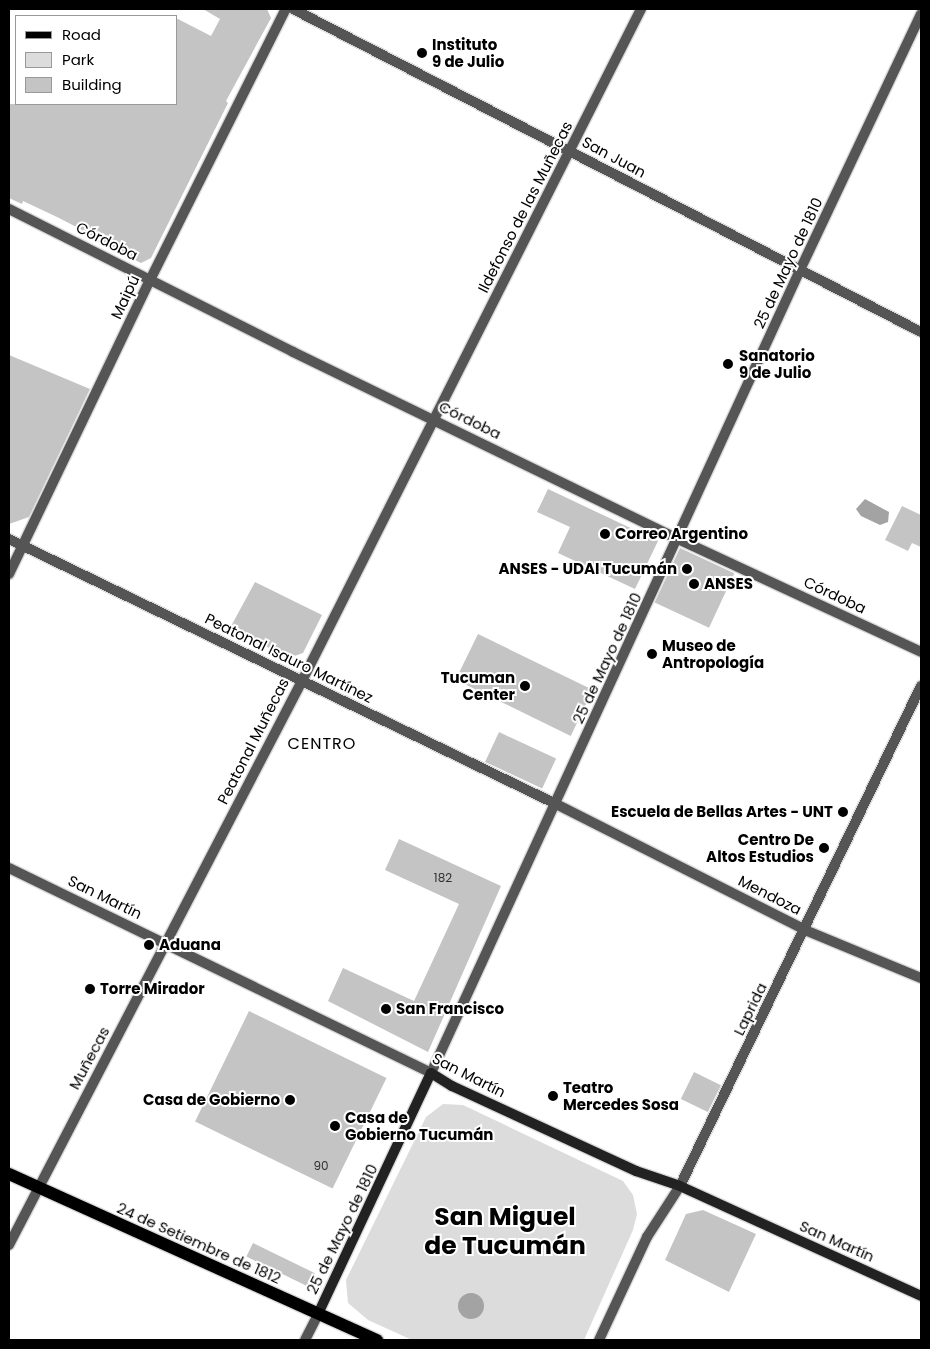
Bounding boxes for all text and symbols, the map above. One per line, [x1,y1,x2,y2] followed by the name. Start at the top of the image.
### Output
[15,15,178,105] legend
[62,24,101,45] text: Road
[432,35,504,70] place label: Instituto 9 de Julio
[416,47,428,59] marker: Instituto 9 de Julio
[62,49,94,70] text: Park
[62,74,122,95] text: Building
[474,118,576,296] street label: Ildefonso de las Muñecas
[579,133,649,181] street label: San Juan
[750,195,826,331] street label: 25 de Mayo de 1810
[73,218,141,264] street label: Córdoba
[107,272,143,322] street label: Maipú
[739,346,815,381] place label: Sanatorio 9 de Julio
[721,357,735,371] marker: Sanatorio 9 de Julio
[436,397,504,443] street label: Córdoba
[615,525,748,543] place label: Correo Argentino
[599,528,611,540] marker: Correo Argentino
[499,560,677,578] place label: ANSES - UDAI Tucumán
[681,563,693,575] marker: ANSES - UDAI Tucumán
[801,573,869,617] street label: Córdoba
[704,575,753,593] place label: ANSES
[688,578,700,590] marker: ANSES
[569,590,645,726] street label: 25 de Mayo de 1810
[202,609,376,707] street label: Peatonal Isauro Martínez
[662,636,764,671] place label: Museo de Antropología
[646,648,658,660] marker: Museo de Antropología
[441,668,515,703] place label: Tucuman Center
[213,675,293,807] street label: Peatonal Muñecas
[519,680,531,692] marker: Tucuman Center
[287,734,357,754] district label: CENTRO
[611,803,833,821] place label: Escuela de Bellas Artes - UNT
[837,806,849,818] marker: Escuela de Bellas Artes - UNT
[706,830,814,865] place label: Centro De Altos Estudios
[818,842,830,854] marker: Centro De Altos Estudios
[65,871,145,923] street label: San Martín
[434,871,452,885] house number: 182
[735,871,805,919] street label: Mendoza
[159,936,221,954] place label: Aduana
[143,939,155,951] marker: Aduana
[100,980,205,998] place label: Torre Mirador
[730,980,770,1038] street label: Laprida
[84,983,96,995] marker: Torre Mirador
[396,1000,504,1018] place label: San Francisco
[380,1003,392,1015] marker: San Francisco
[65,1024,113,1092] street label: Muñecas
[429,1049,509,1101] street label: San Martín
[563,1078,679,1113] place label: Teatro Mercedes Sosa
[547,1090,559,1102] marker: Teatro Mercedes Sosa
[143,1091,280,1109] place label: Casa de Gobierno
[284,1094,296,1106] marker: Casa de Gobierno
[345,1108,493,1143] place label: Casa de Gobierno Tucumán
[329,1120,341,1132] marker: Casa de Gobierno Tucumán
[313,1159,329,1173] house number: 90
[303,1161,381,1297] street label: 25 de Mayo de 1810
[114,1199,284,1287] street label: 24 de Setiembre de 1812
[424,1203,586,1262] district label: San Miguel de Tucumán
[797,1217,877,1265] street label: San Martín

